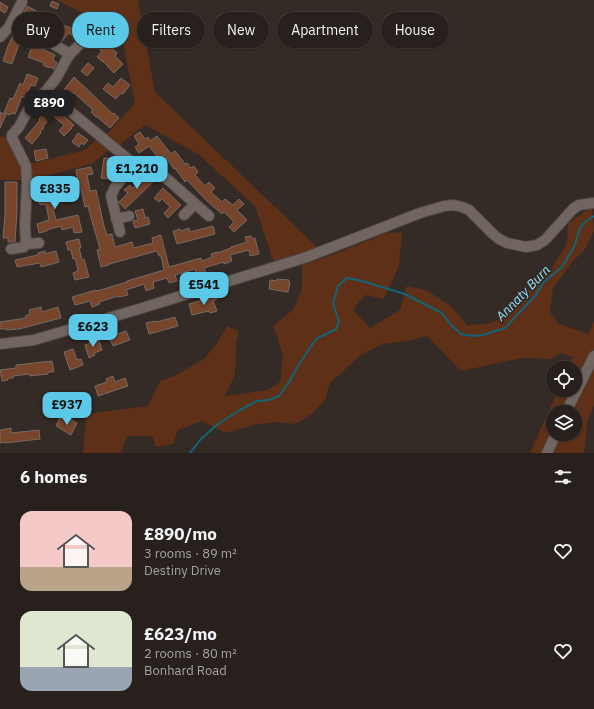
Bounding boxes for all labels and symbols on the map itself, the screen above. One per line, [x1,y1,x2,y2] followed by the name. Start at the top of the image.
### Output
[25,90,73,124] pin: £890
[104,156,170,190] pin: £1,210
[31,176,79,210] pin: £835
[491,261,554,325] water label: Annaty Burn
[180,272,228,306] pin: £541
[69,314,117,348] pin: £623
[43,392,91,426] pin: £937

